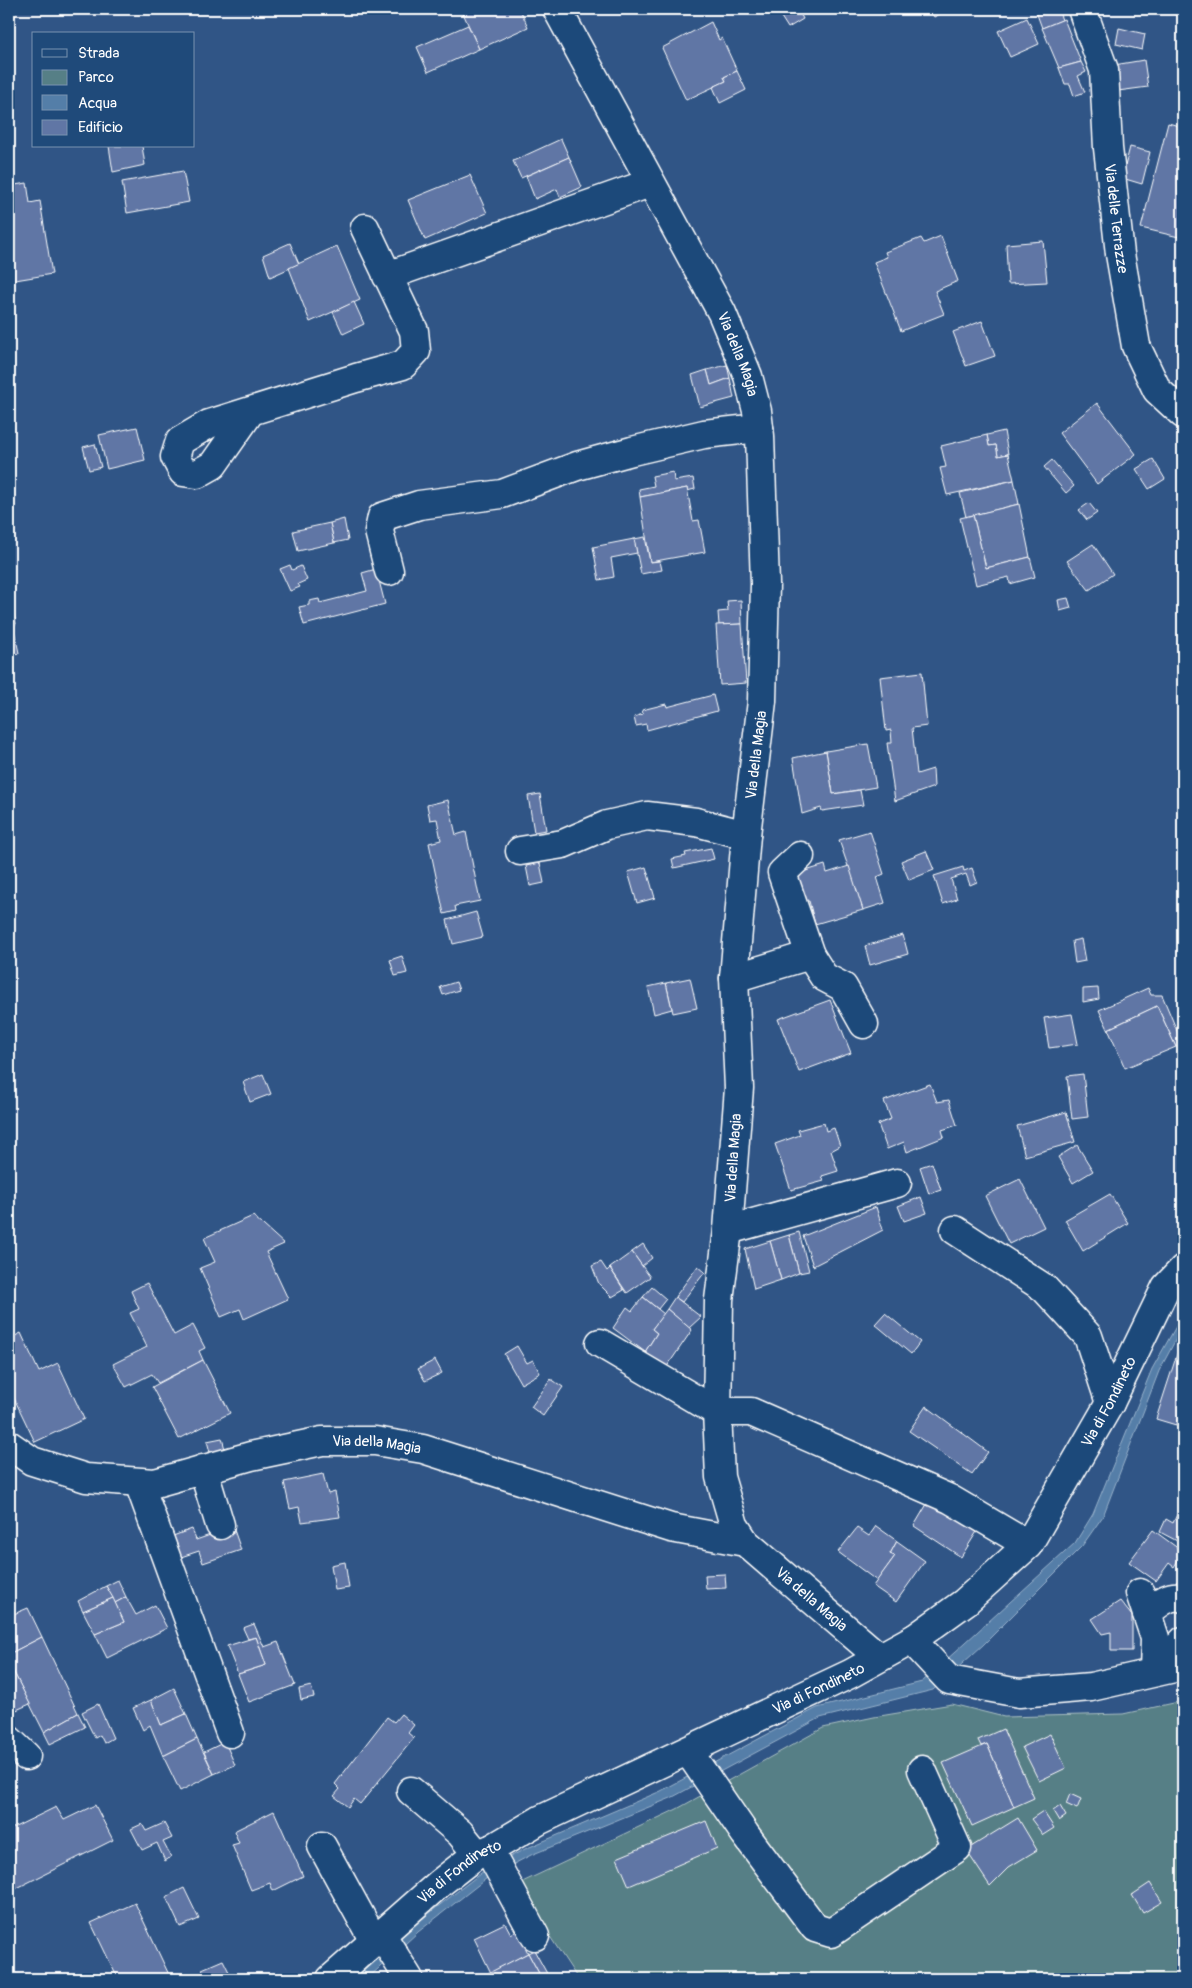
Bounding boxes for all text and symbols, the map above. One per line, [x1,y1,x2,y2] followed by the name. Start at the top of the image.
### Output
[32,32,195,148] legend
[78,44,119,63] text: Strada
[78,68,114,87] text: Parco
[78,94,117,113] text: Acqua
[78,118,123,137] text: Edificio
[1100,163,1132,276] street label: Via delle Terrazze
[713,309,762,398] street label: Via della Magia
[742,710,771,800] street label: Via della Magia
[721,1113,746,1203] street label: Via della Magia
[1077,1354,1141,1451] street label: Via di Fondineto
[332,1432,422,1459] street label: Via della Magia
[771,1563,851,1636] street label: Via della Magia
[770,1659,868,1719] street label: Via di Fondineto
[414,1836,505,1908] street label: Via di Fondineto

